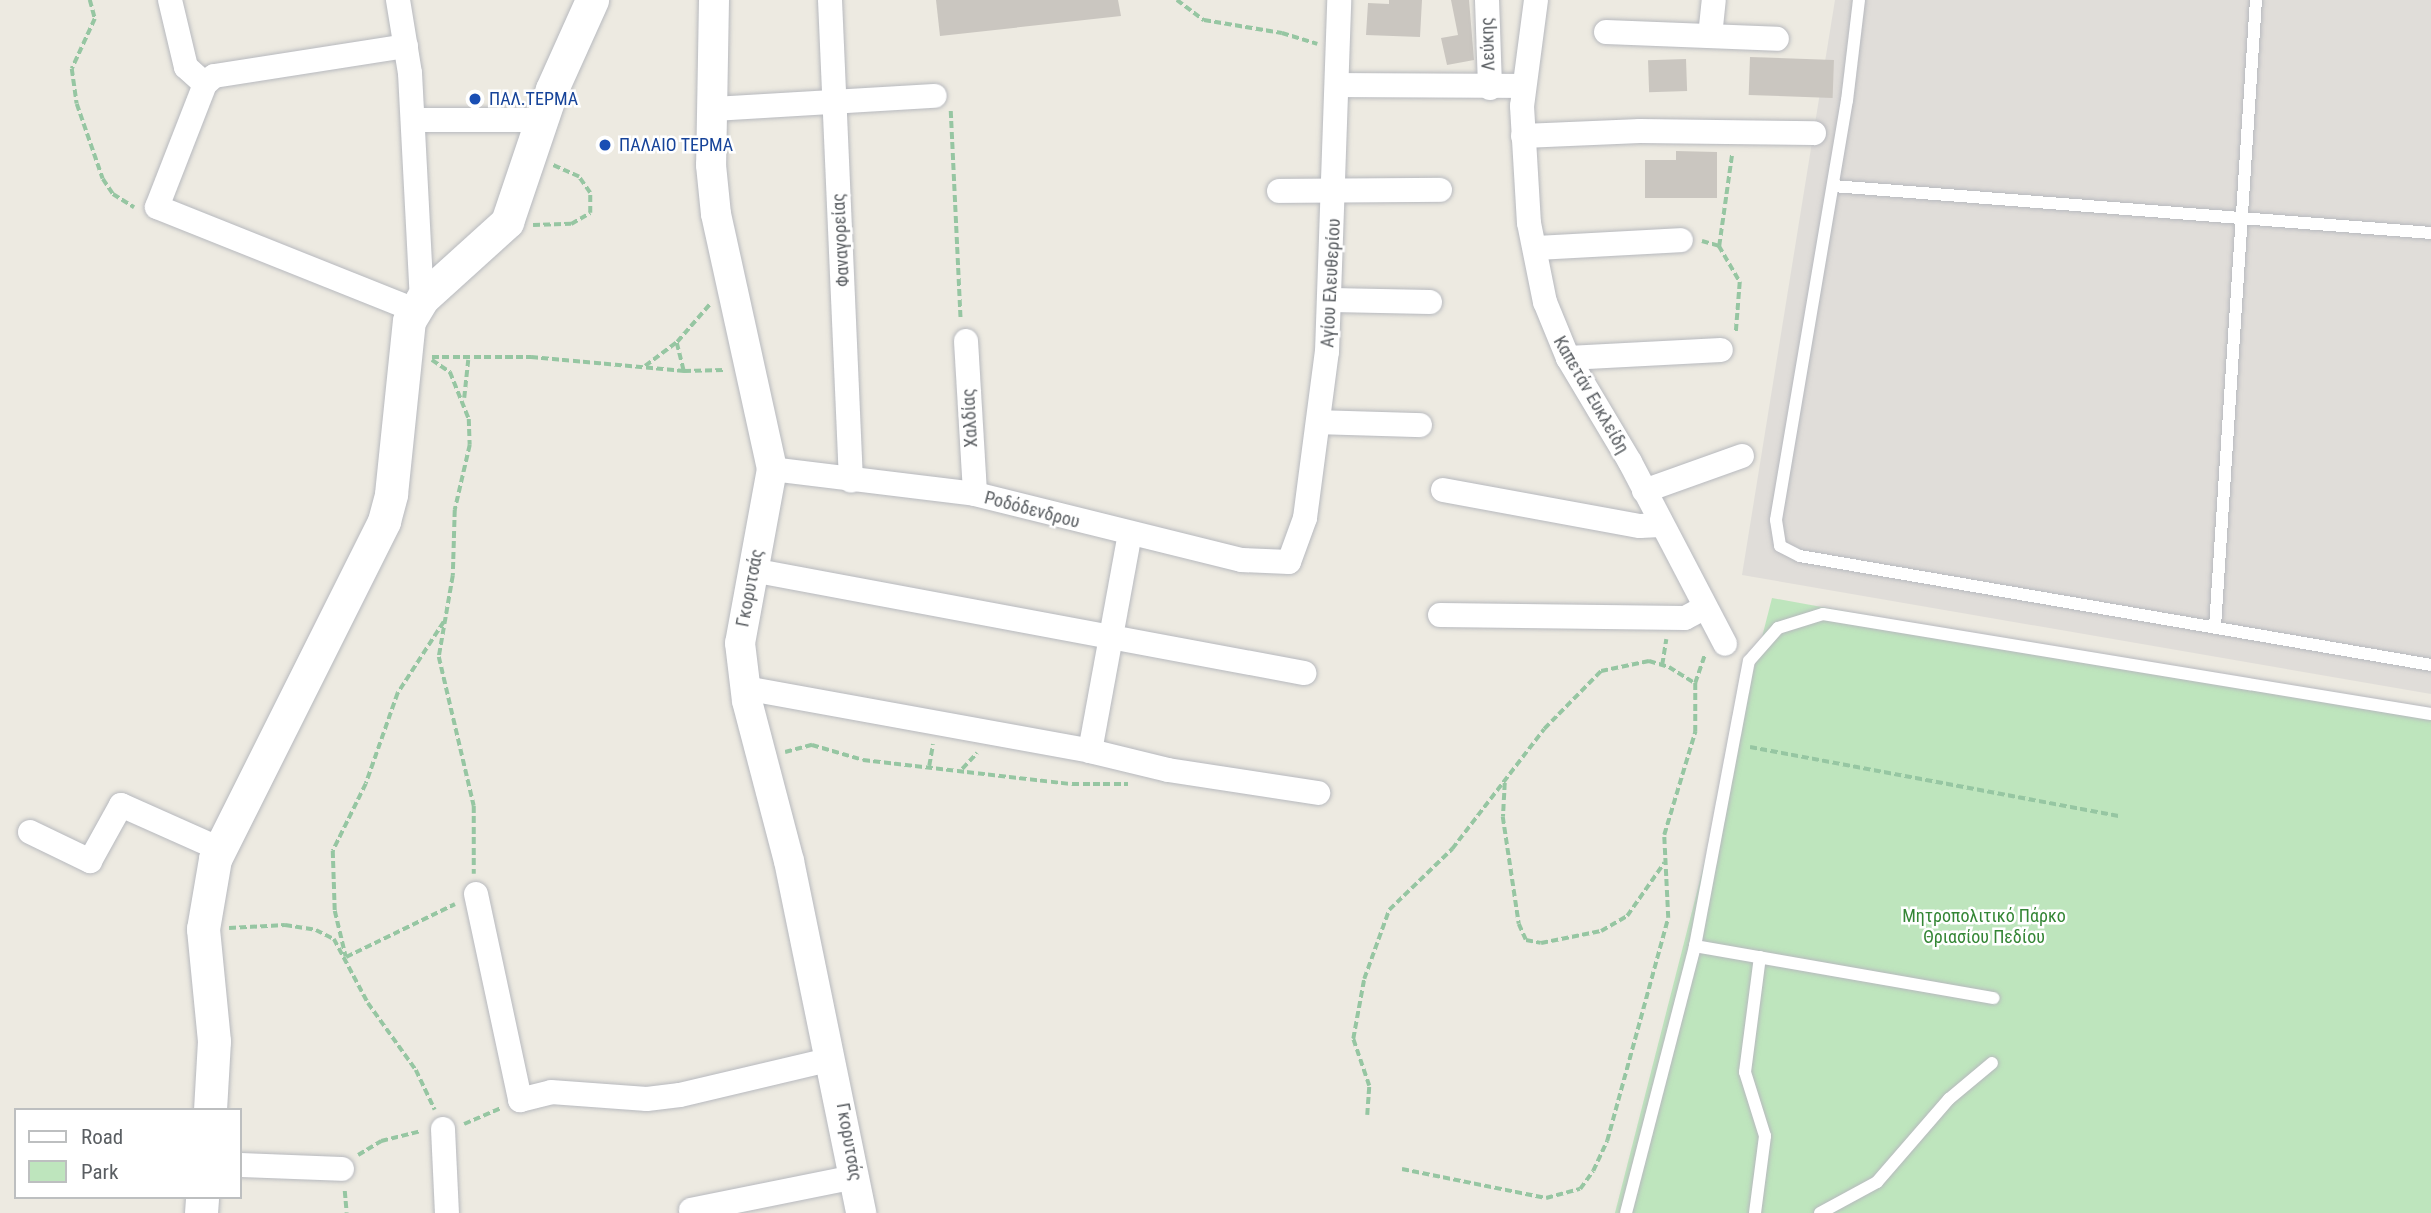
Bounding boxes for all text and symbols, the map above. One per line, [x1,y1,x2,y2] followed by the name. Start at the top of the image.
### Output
[1476,17,1500,71] street label: Λεύκης
[489,88,578,110] place label: ΠΑΛ.ΤΕΡΜΑ
[467,91,483,107] marker: ΠΑΛ.ΤΕΡΜΑ
[619,134,733,156] place label: ΠΑΛΑΙΟ ΤΕΡΜΑ
[597,137,613,153] marker: ΠΑΛΑΙΟ ΤΕΡΜΑ
[828,193,854,287] street label: Φαναγορείας
[1317,218,1345,348] street label: Αγίου Ελευθερίου
[1549,332,1633,458] street label: Καπετάν Ευκλείδη
[958,388,982,448] street label: Χαλδίας
[982,487,1082,533] street label: Ροδόδενδρου
[732,547,768,629] street label: Γκορυτσάς
[1902,906,2066,948] park label: Μητροπολιτικό Πάρκο Θριασίου Πεδίου
[832,1101,866,1183] street label: Γκορυτσάς
[14,1108,242,1199] legend
[81,1125,123,1149] text: Road
[81,1160,118,1184] text: Park

